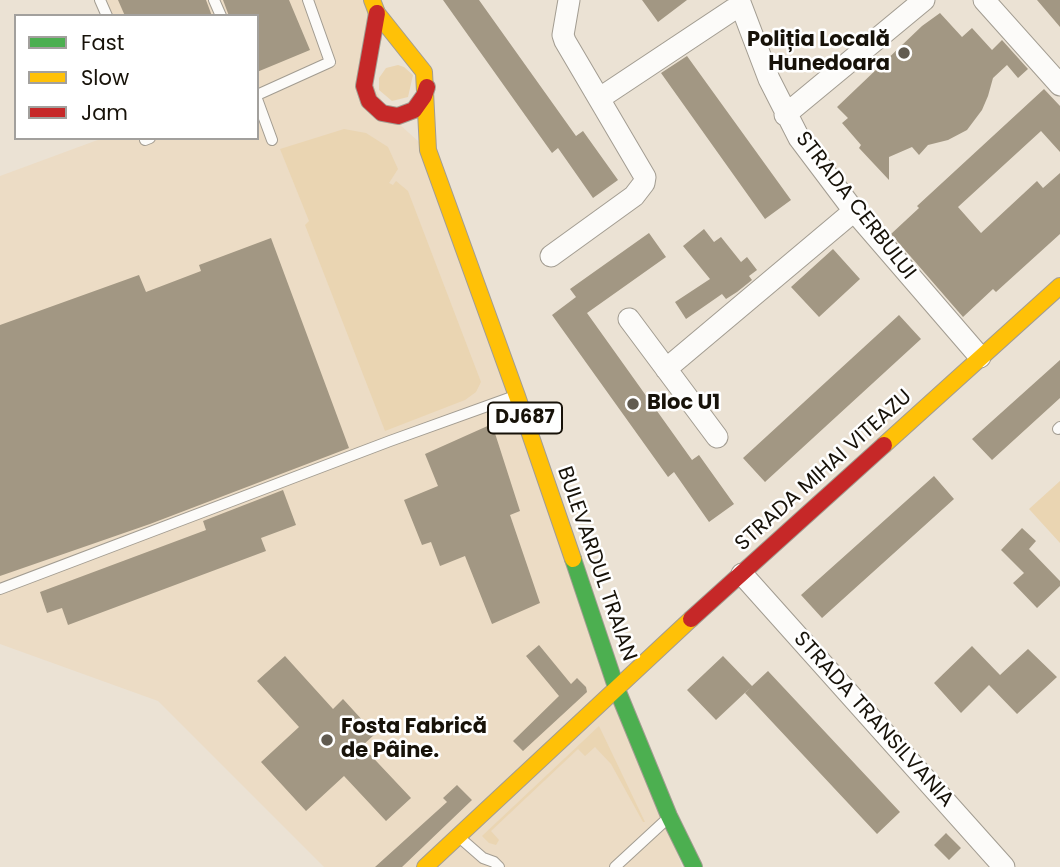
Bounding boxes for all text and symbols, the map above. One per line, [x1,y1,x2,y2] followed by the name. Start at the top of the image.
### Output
[14,14,259,140] legend
[81,28,124,57] text: Fast
[747,28,890,78] place label: Poliția Locală Hunedoara
[896,45,912,61] marker: Poliția Locală Hunedoara
[81,63,129,92] text: Slow
[81,98,128,127] text: Jam
[790,127,920,285] street label: STRADA CERBULUI
[730,385,918,557] street label: STRADA MIHAI VITEAZU
[647,391,720,417] place label: Bloc U1
[625,396,641,412] marker: Bloc U1
[488,402,562,434] road number: DJ687
[551,463,641,665] street label: BULEVARDUL TRAIAN
[788,627,958,813] street label: STRADA TRANSILVANIA
[341,715,487,765] place label: Fosta Fabrică de Pâine.
[319,732,335,748] marker: Fosta Fabrică de Pâine.

